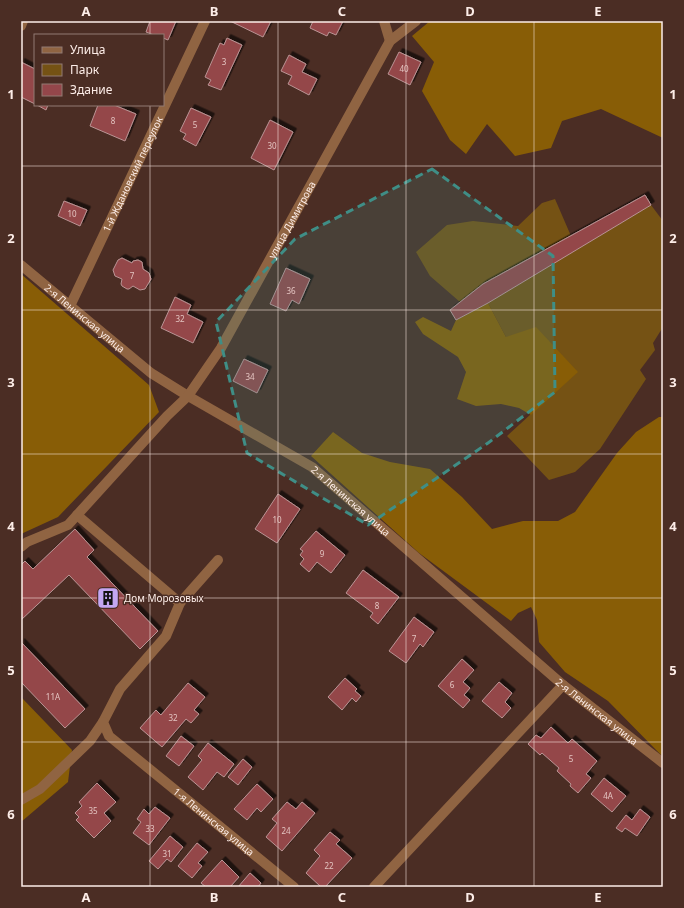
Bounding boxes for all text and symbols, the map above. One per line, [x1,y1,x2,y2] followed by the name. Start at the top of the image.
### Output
[82,2,91,20] text: A
[210,2,218,20] text: B
[338,2,346,20] text: C
[465,2,475,20] text: D
[594,2,602,20] text: E
[34,34,164,106] legend
[70,41,105,58] text: Улица
[222,56,227,67] house number: 3
[70,61,100,78] text: Парк
[399,63,409,74] house number: 40
[70,81,113,98] text: Здание
[7,85,15,103] text: 1
[669,85,677,103] text: 1
[99,113,166,234] street label: 1-й Ждановский переулок
[111,115,116,126] house number: 8
[193,119,198,130] house number: 5
[267,140,277,151] house number: 30
[265,179,319,261] street label: улица Димитрова
[67,208,77,219] house number: 10
[7,229,15,247] text: 2
[669,229,677,247] text: 2
[130,270,135,281] house number: 7
[42,280,128,356] street label: 2-я Ленинская улица
[286,285,296,296] house number: 36
[175,313,185,324] house number: 32
[245,371,255,382] house number: 34
[7,373,15,391] text: 3
[669,373,677,391] text: 3
[308,462,394,539] street label: 2-я Ленинская улица
[272,514,282,525] house number: 10
[7,517,15,535] text: 4
[669,517,677,535] text: 4
[320,548,325,559] house number: 9
[95,585,121,611] building icon: Дом Морозовых
[124,591,205,605] place label: Дом Морозовых
[375,600,380,611] house number: 8
[412,633,417,644] house number: 7
[7,661,15,679] text: 5
[669,661,677,679] text: 5
[553,675,641,748] street label: 2-я Ленинская улица
[450,679,455,690] house number: 6
[46,691,61,702] house number: 11А
[168,712,178,723] house number: 32
[569,753,574,764] house number: 5
[170,784,257,859] street label: 1-я Ленинская улица
[603,790,614,801] house number: 4А
[7,805,15,823] text: 6
[88,805,98,816] house number: 35
[669,805,677,823] text: 6
[145,823,155,834] house number: 33
[281,825,291,836] house number: 24
[162,848,172,859] house number: 31
[324,860,334,871] house number: 22
[82,888,91,906] text: A
[210,888,218,906] text: B
[338,888,346,906] text: C
[465,888,475,906] text: D
[594,888,602,906] text: E

